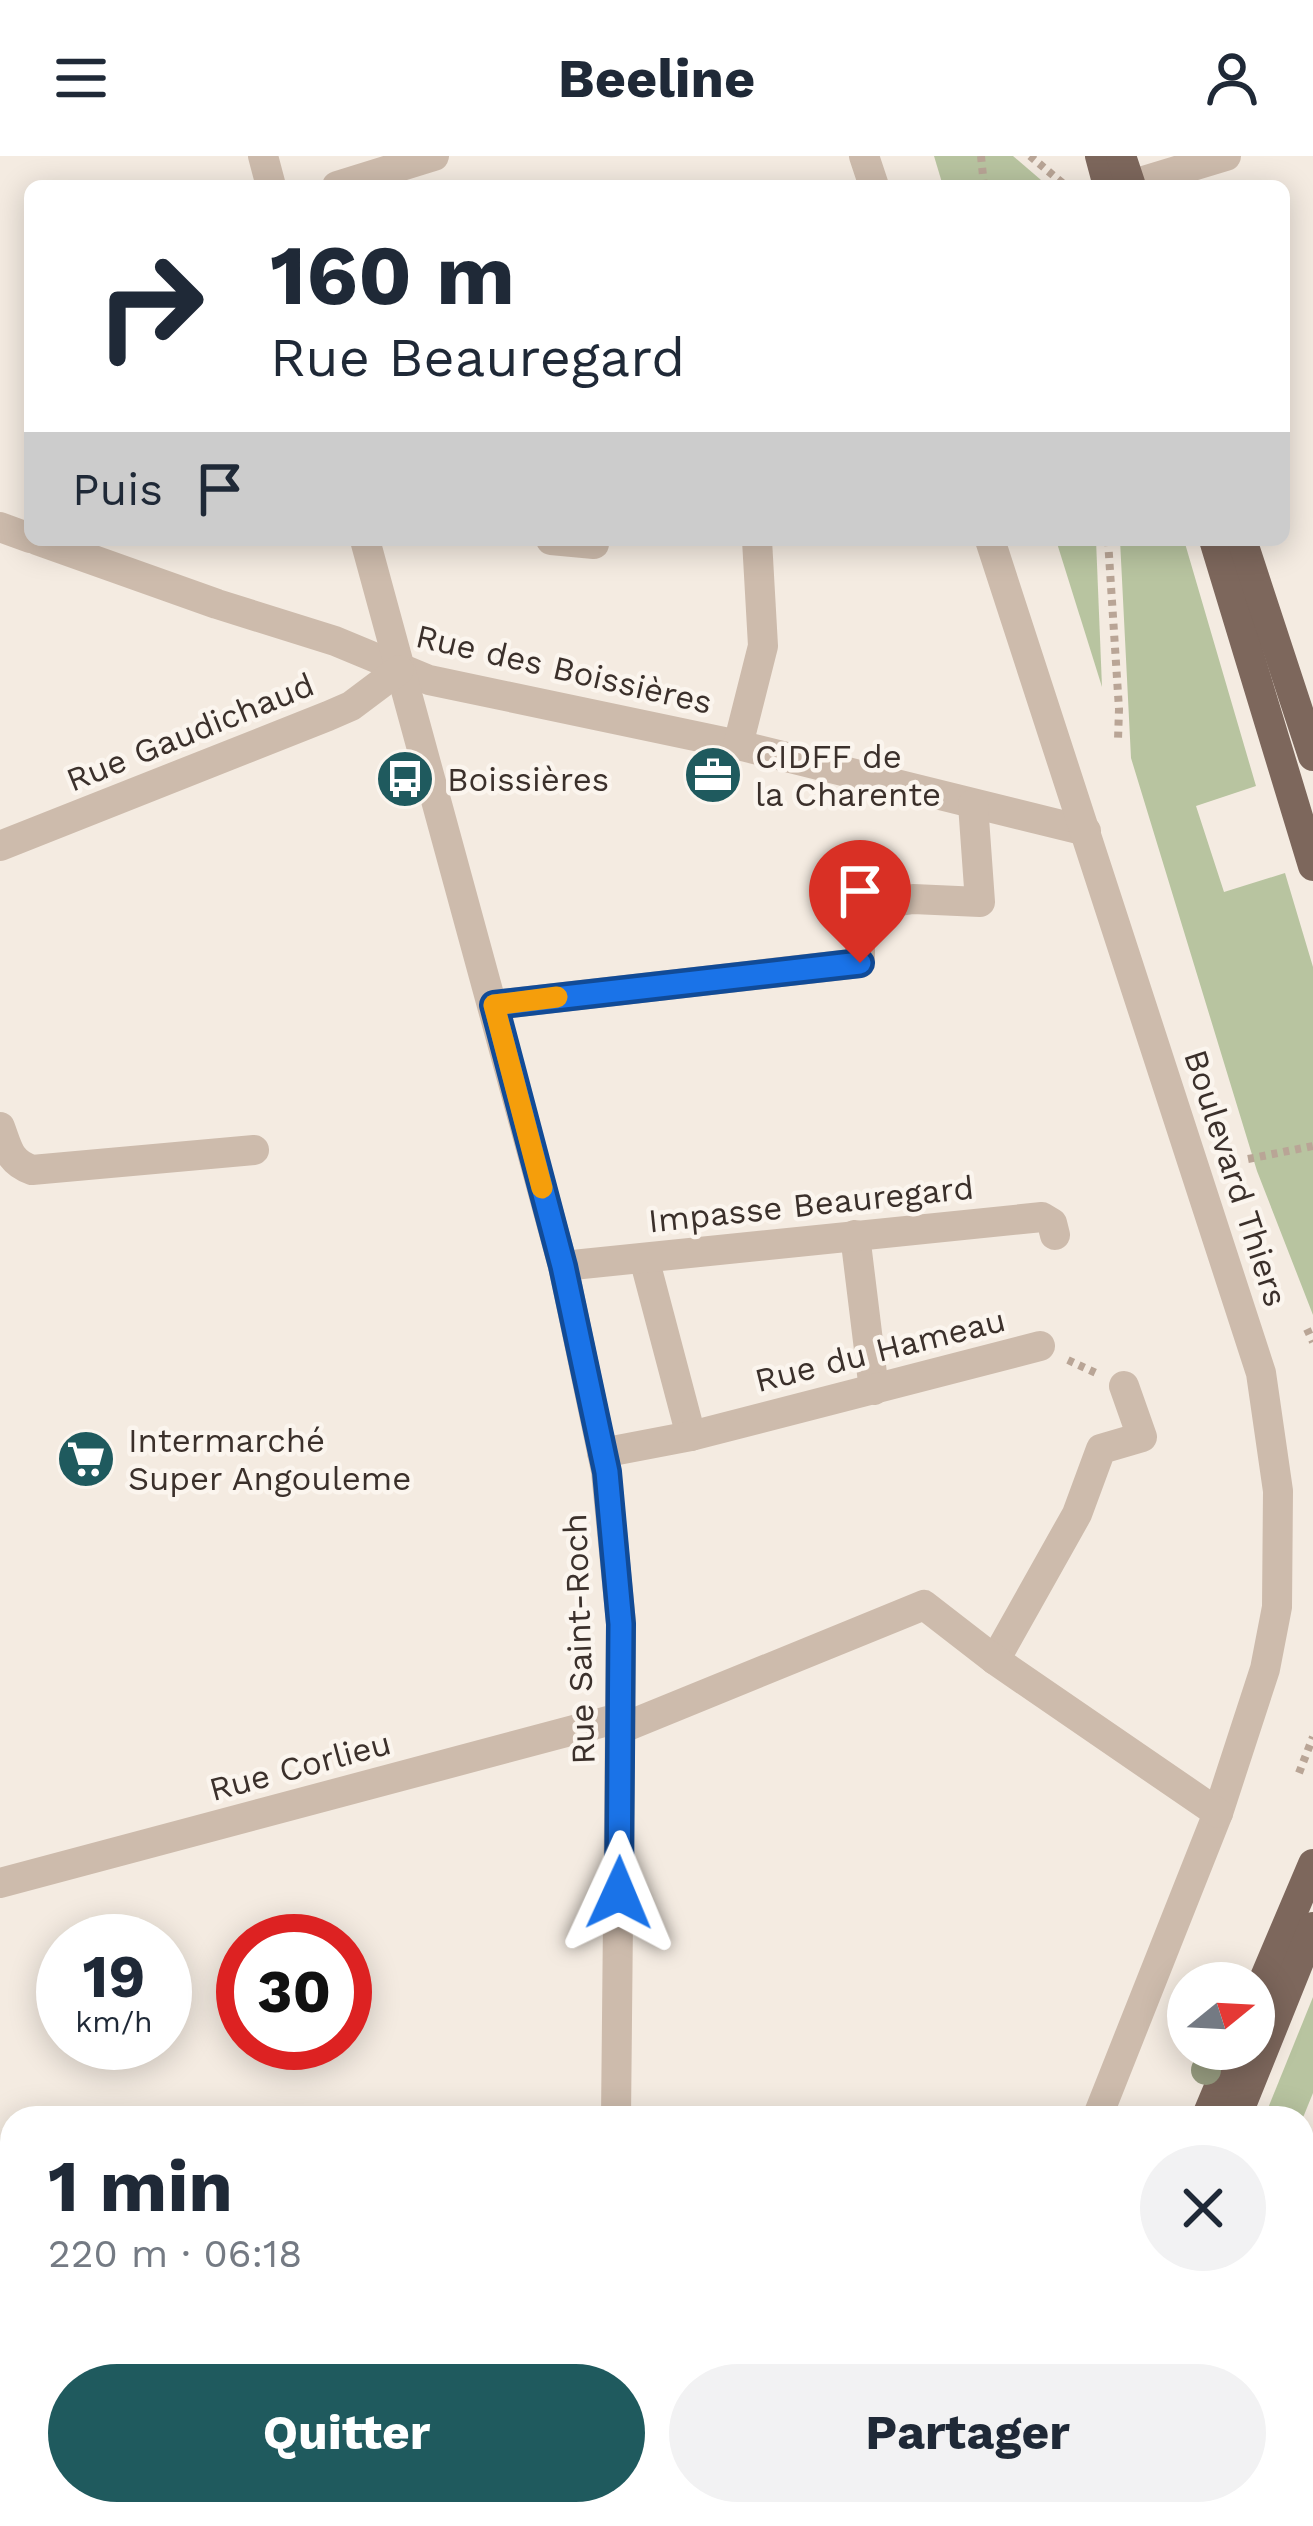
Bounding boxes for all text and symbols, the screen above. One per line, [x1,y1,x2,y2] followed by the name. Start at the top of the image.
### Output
[48,45,114,111] icon: menu
[1199,45,1265,111] icon: person
[558,47,755,110] text: Beeline
[270,226,515,324] text: 160 m
[72,228,228,384] icon: right
[270,326,685,389] text: Rue Beauregard
[187,456,253,522] icon: arrive
[72,463,163,516] text: Puis
[412,616,716,722] street label: Rue des Boissières
[61,665,319,799] street label: Rue Gaudichaud
[755,737,941,814] place label: CIDFF de la Charente
[682,744,744,806] office icon: CIDFF de la Charente
[374,748,436,810] bus stop icon: Boissières
[447,760,609,799] place label: Boissières
[809,840,911,963] pin
[827,858,893,924] icon: arrive
[1176,1045,1296,1311] street label: Boulevard Thiers
[646,1168,976,1240] street label: Impasse Beauregard
[751,1300,1009,1400] street label: Rue du Hameau
[128,1421,411,1498] place label: Intermarché Super Angouleme
[55,1428,117,1490] supermarket icon: Intermarché Super Angouleme
[555,1513,603,1765] street label: Rue Saint-Roch
[205,1723,395,1809] street label: Rue Corlieu
[556,1830,682,1956] position arrow
[216,1914,372,2070] speed limit sign: 30
[83,1941,145,2012] text: 19
[1167,1962,1275,2070] north arrow
[1167,1962,1275,2070] map controls
[75,2004,153,2039] text: km/h
[48,2144,233,2228] text: 1 min
[1140,2145,1266,2271] button: close
[48,2231,302,2276] text: 220 m · 06:18
[48,2364,645,2502] button: Quitter
[669,2364,1266,2502] button: Partager

